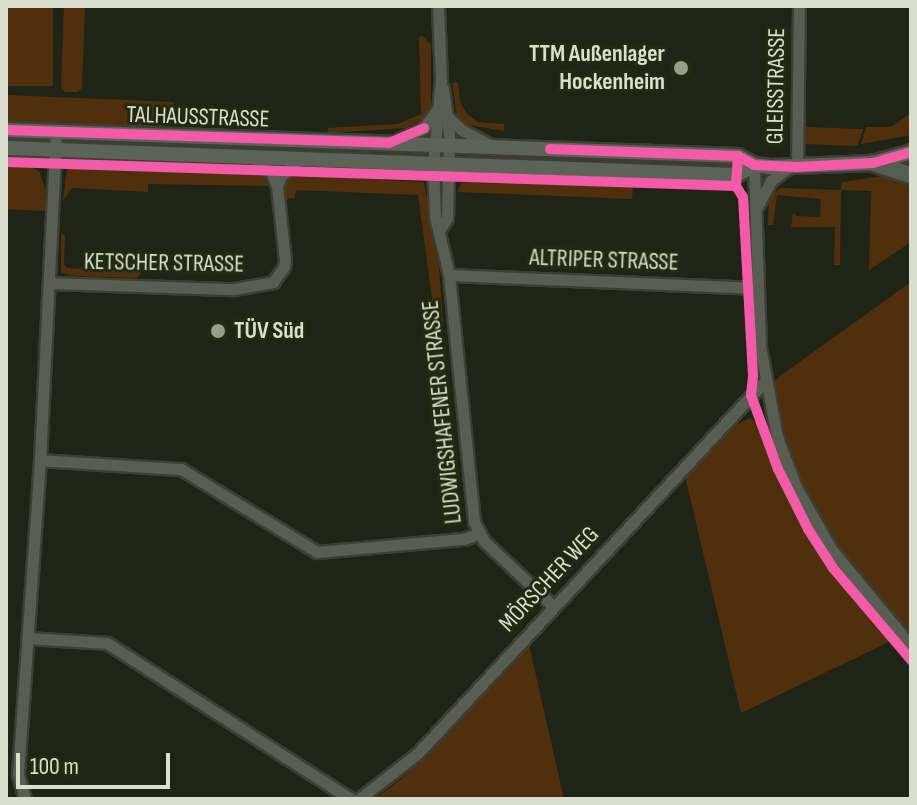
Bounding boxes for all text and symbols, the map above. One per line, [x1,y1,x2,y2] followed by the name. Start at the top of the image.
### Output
[761,27,791,145] street label: GLEISSTRASSE
[529,40,665,96] place label: TTM Außenlager Hockenheim
[672,59,690,77] marker: TTM Außenlager Hockenheim
[126,100,270,134] street label: TALHAUSSTRASSE
[529,243,679,277] street label: ALTRIPER STRASSE
[84,247,244,279] street label: KETSCHER STRASSE
[416,299,468,525] street label: LUDWIGSHAFENER STRASSE
[234,317,304,345] place label: TÜV Süd
[209,322,227,340] marker: TÜV Süd
[493,520,605,638] street label: MÖRSCHER WEG
[20,737,174,787] scale bar
[30,752,79,781] text: 100 m

